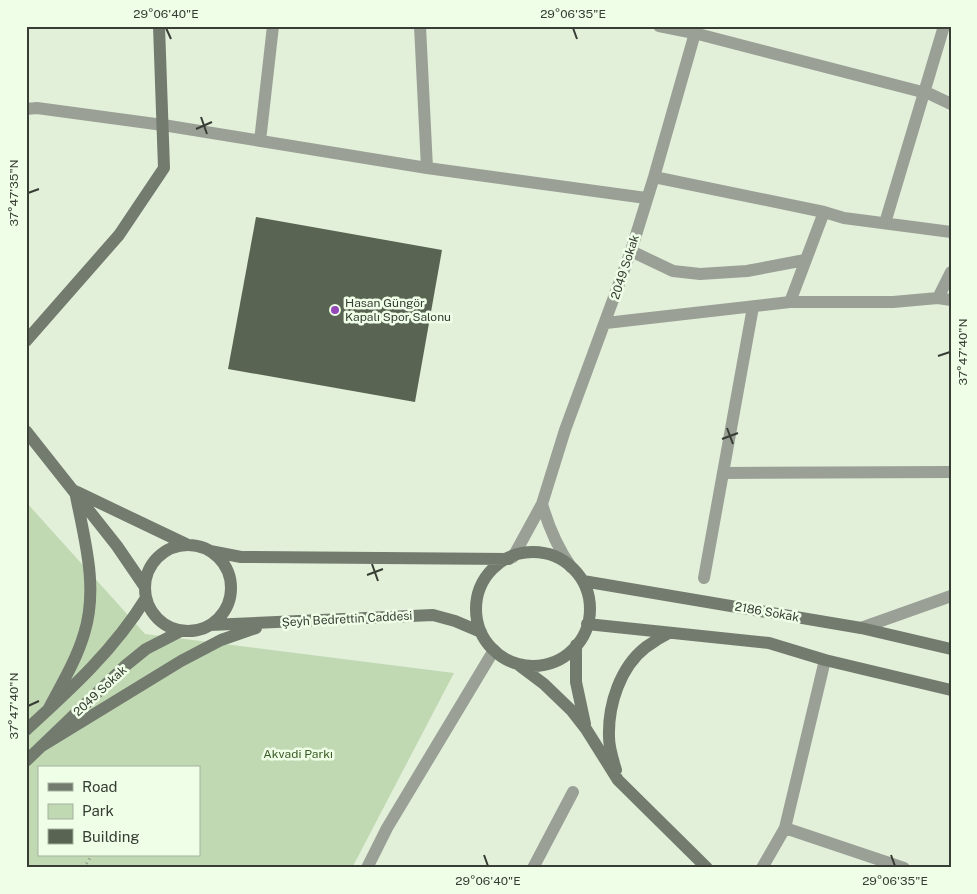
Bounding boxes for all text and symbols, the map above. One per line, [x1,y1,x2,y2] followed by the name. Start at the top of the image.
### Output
[133,7,199,21] text: 29°06'40"E
[540,7,606,21] text: 29°06'35"E
[7,159,21,227] text: 37°47'35"N
[608,233,642,301] street label: 2049 Sokak
[345,296,451,324] place label: Hasan Güngör Kapalı Spor Salonu
[329,304,341,316] marker: Hasan Güngör Kapalı Spor Salonu
[956,319,970,385] text: 37°47'40"N
[734,599,800,625] street label: 2186 Sokak
[281,609,413,629] street label: Şeyh Bedrettin Caddesi
[71,663,130,719] street label: 2049 Sokak
[7,673,21,739] text: 37°47'40"N
[263,747,333,761] park label: Akvadi Parkı
[38,766,200,856] legend
[82,778,118,795] text: Road
[82,802,114,819] text: Park
[82,828,140,845] text: Building
[455,874,521,888] text: 29°06'40"E
[862,874,928,888] text: 29°06'35"E

